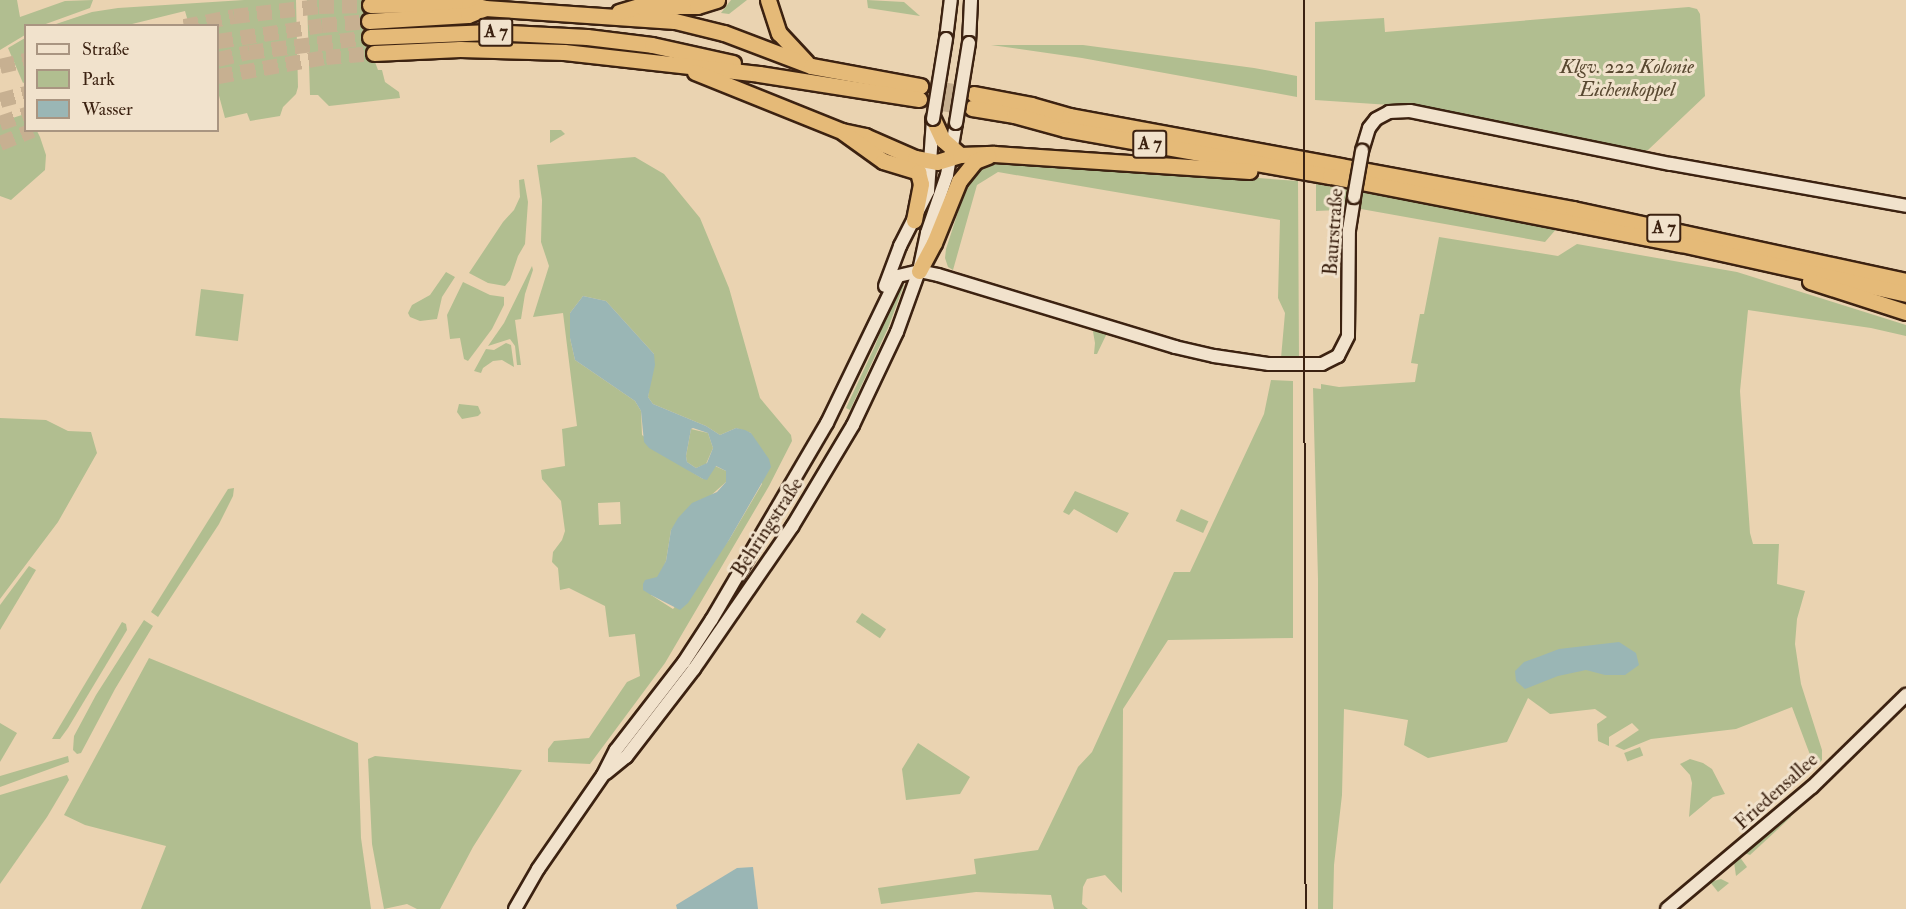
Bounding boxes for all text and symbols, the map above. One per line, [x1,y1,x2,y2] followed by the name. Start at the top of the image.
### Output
[478,17,514,47] road number: A 7
[24,24,219,132] legend
[82,38,129,61] text: Straße
[1560,54,1694,101] park label: Klgv. 222 Kolonie Eichenkoppel
[82,68,115,91] text: Park
[82,98,133,121] text: Wasser
[1132,129,1168,159] road number: A 7
[1318,188,1348,276] street label: Baurstraße
[1646,213,1682,243] road number: A 7
[726,473,808,581] street label: Behringstraße
[1729,747,1823,835] street label: Friedensallee

